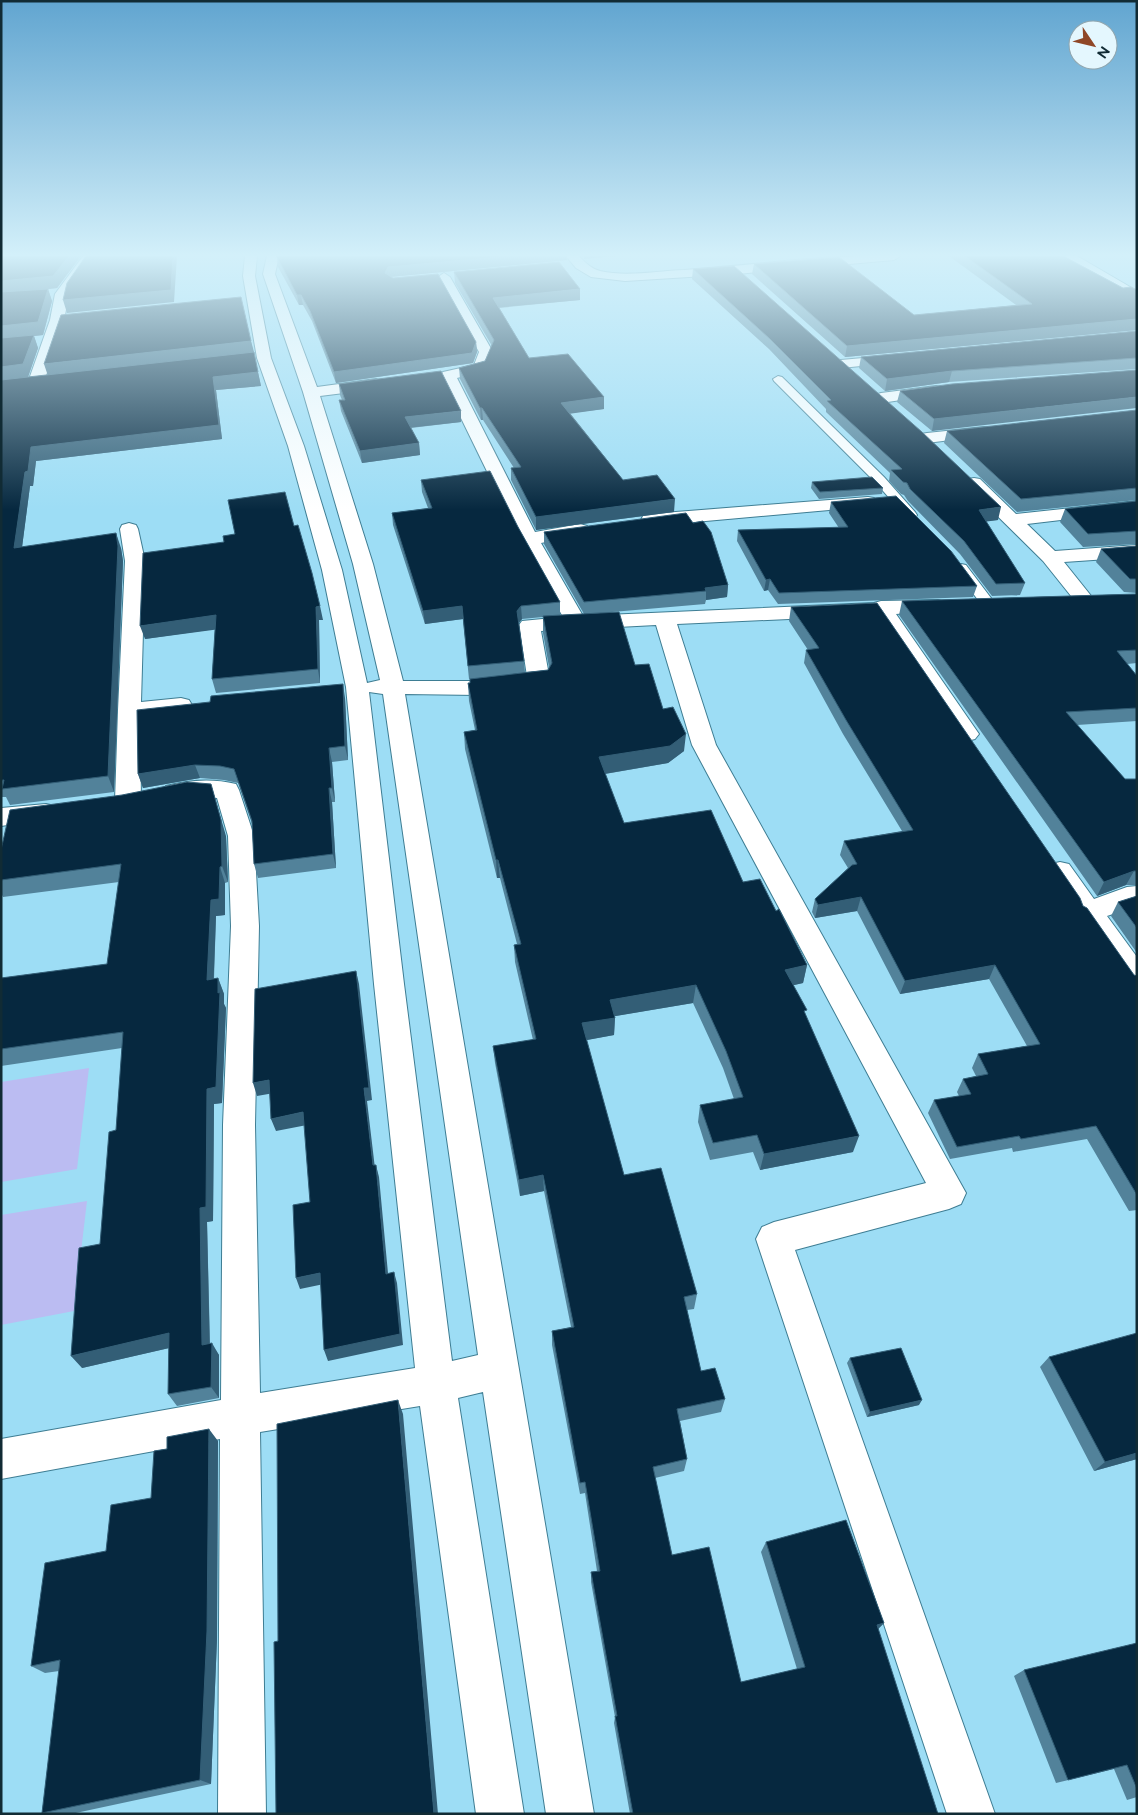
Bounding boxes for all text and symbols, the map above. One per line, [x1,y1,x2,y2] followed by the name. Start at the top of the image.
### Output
[1068,20,1118,70] north arrow
[1094,43,1113,61] text: N

